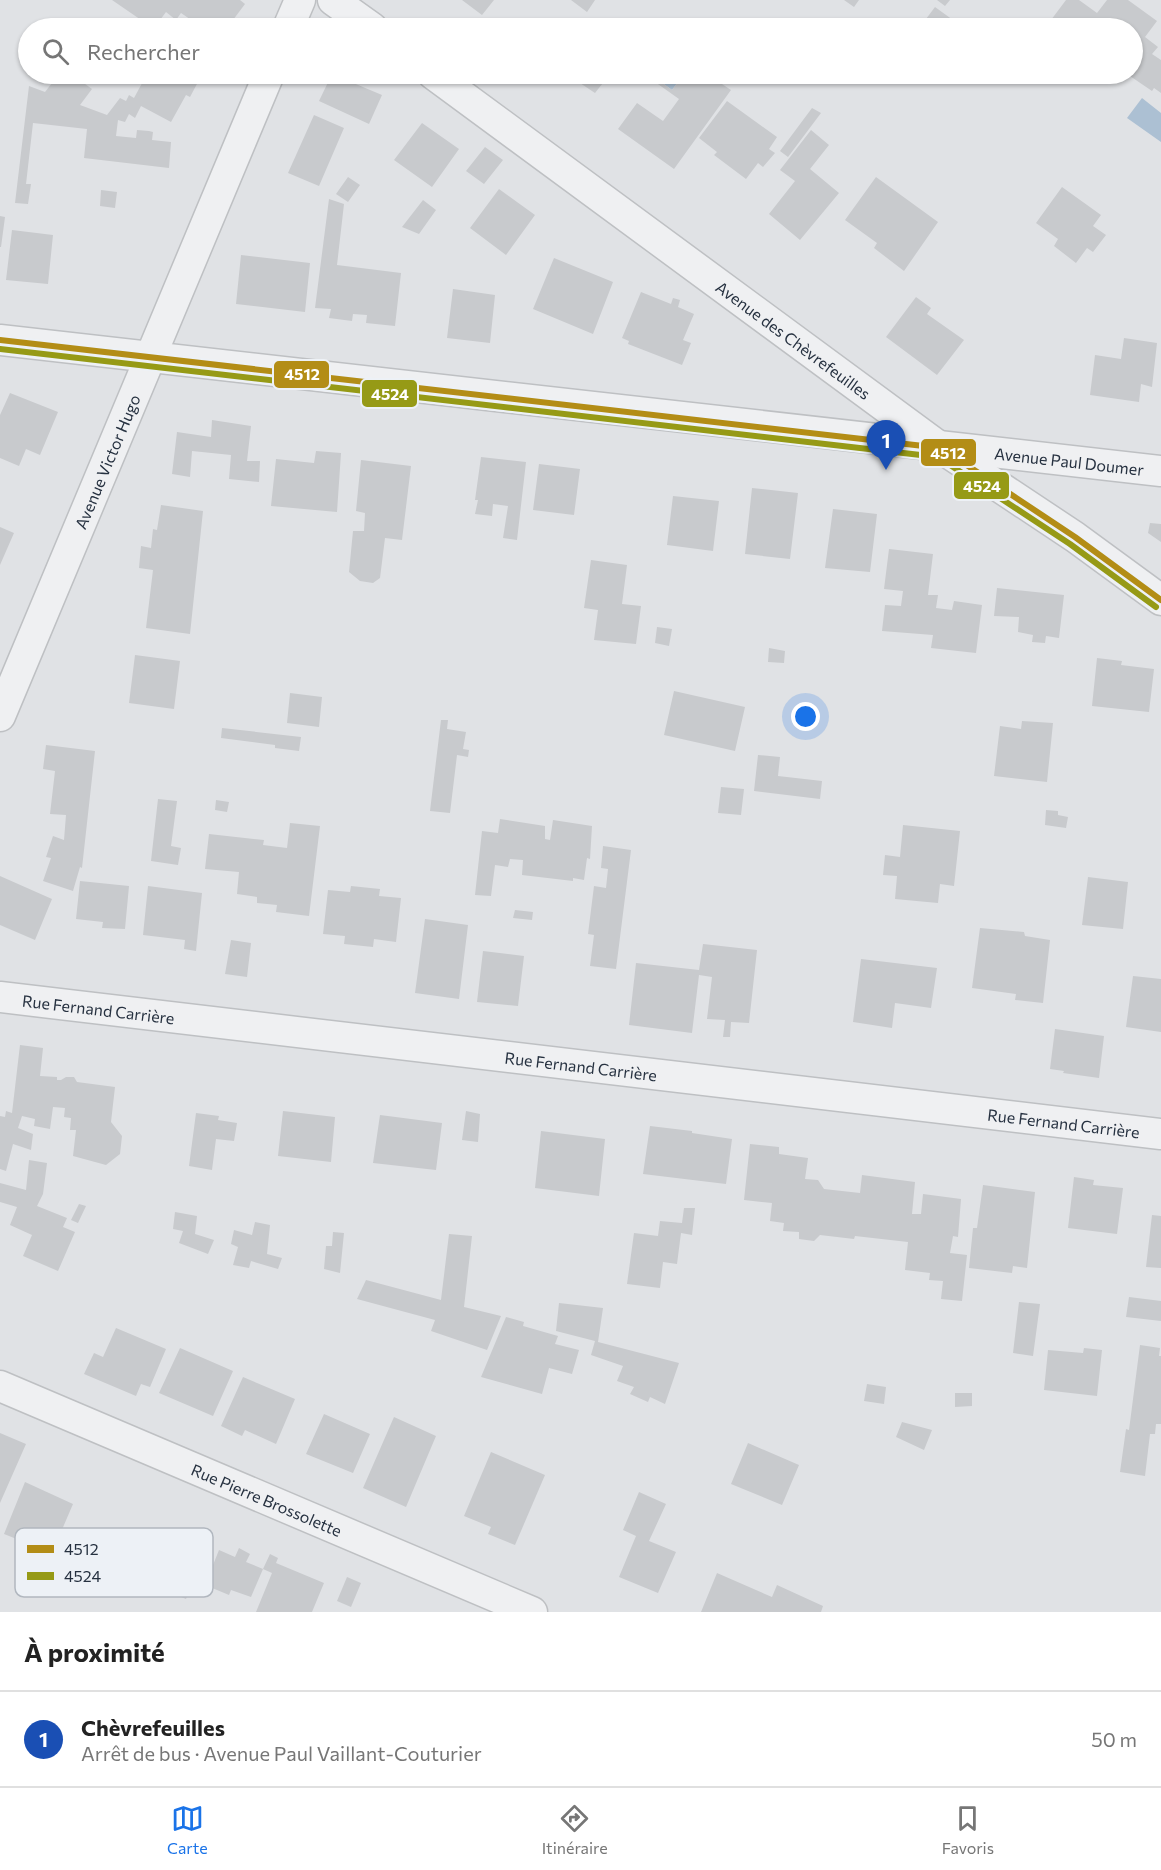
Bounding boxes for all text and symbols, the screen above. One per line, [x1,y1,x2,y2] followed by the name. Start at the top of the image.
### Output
[18,18,1143,84] search box
[39,35,72,68] icon: search
[87,38,200,65] text: Rechercher
[713,277,875,403] street label: Avenue des Chèvrefeuilles
[273,360,330,389] line badge: 4512
[284,364,320,383] text: 4512
[361,379,418,408] line badge: 4524
[371,384,409,403] text: 4524
[70,391,143,532] street label: Avenue Victor Hugo
[866,420,906,470] pin: 1
[920,438,977,467] line badge: 4512
[930,443,966,462] text: 4512
[994,443,1145,479] street label: Avenue Paul Doumer
[953,471,1010,500] line badge: 4524
[963,476,1001,495] text: 4524
[791,702,820,731] your location
[21,990,175,1027] street label: Rue Fernand Carrière
[504,1047,658,1084] street label: Rue Fernand Carrière
[986,1104,1141,1141] street label: Rue Fernand Carrière
[189,1459,345,1540] street label: Rue Pierre Brossolette
[15,1528,213,1597] legend
[64,1539,99,1558] text: 4512
[64,1566,101,1585] text: 4524
[24,1636,165,1667] text: À proximité
[81,1714,225,1741] text: Chèvrefeuilles
[39,1727,48,1751] text: 1
[1091,1727,1137,1751] text: 50 m
[81,1741,482,1765] text: Arrêt de bus · Avenue Paul Vaillant-Couturier
[167,1802,208,1857] tab: Carte
[542,1802,608,1857] tab: Itinéraire
[942,1802,994,1857] tab: Favoris

